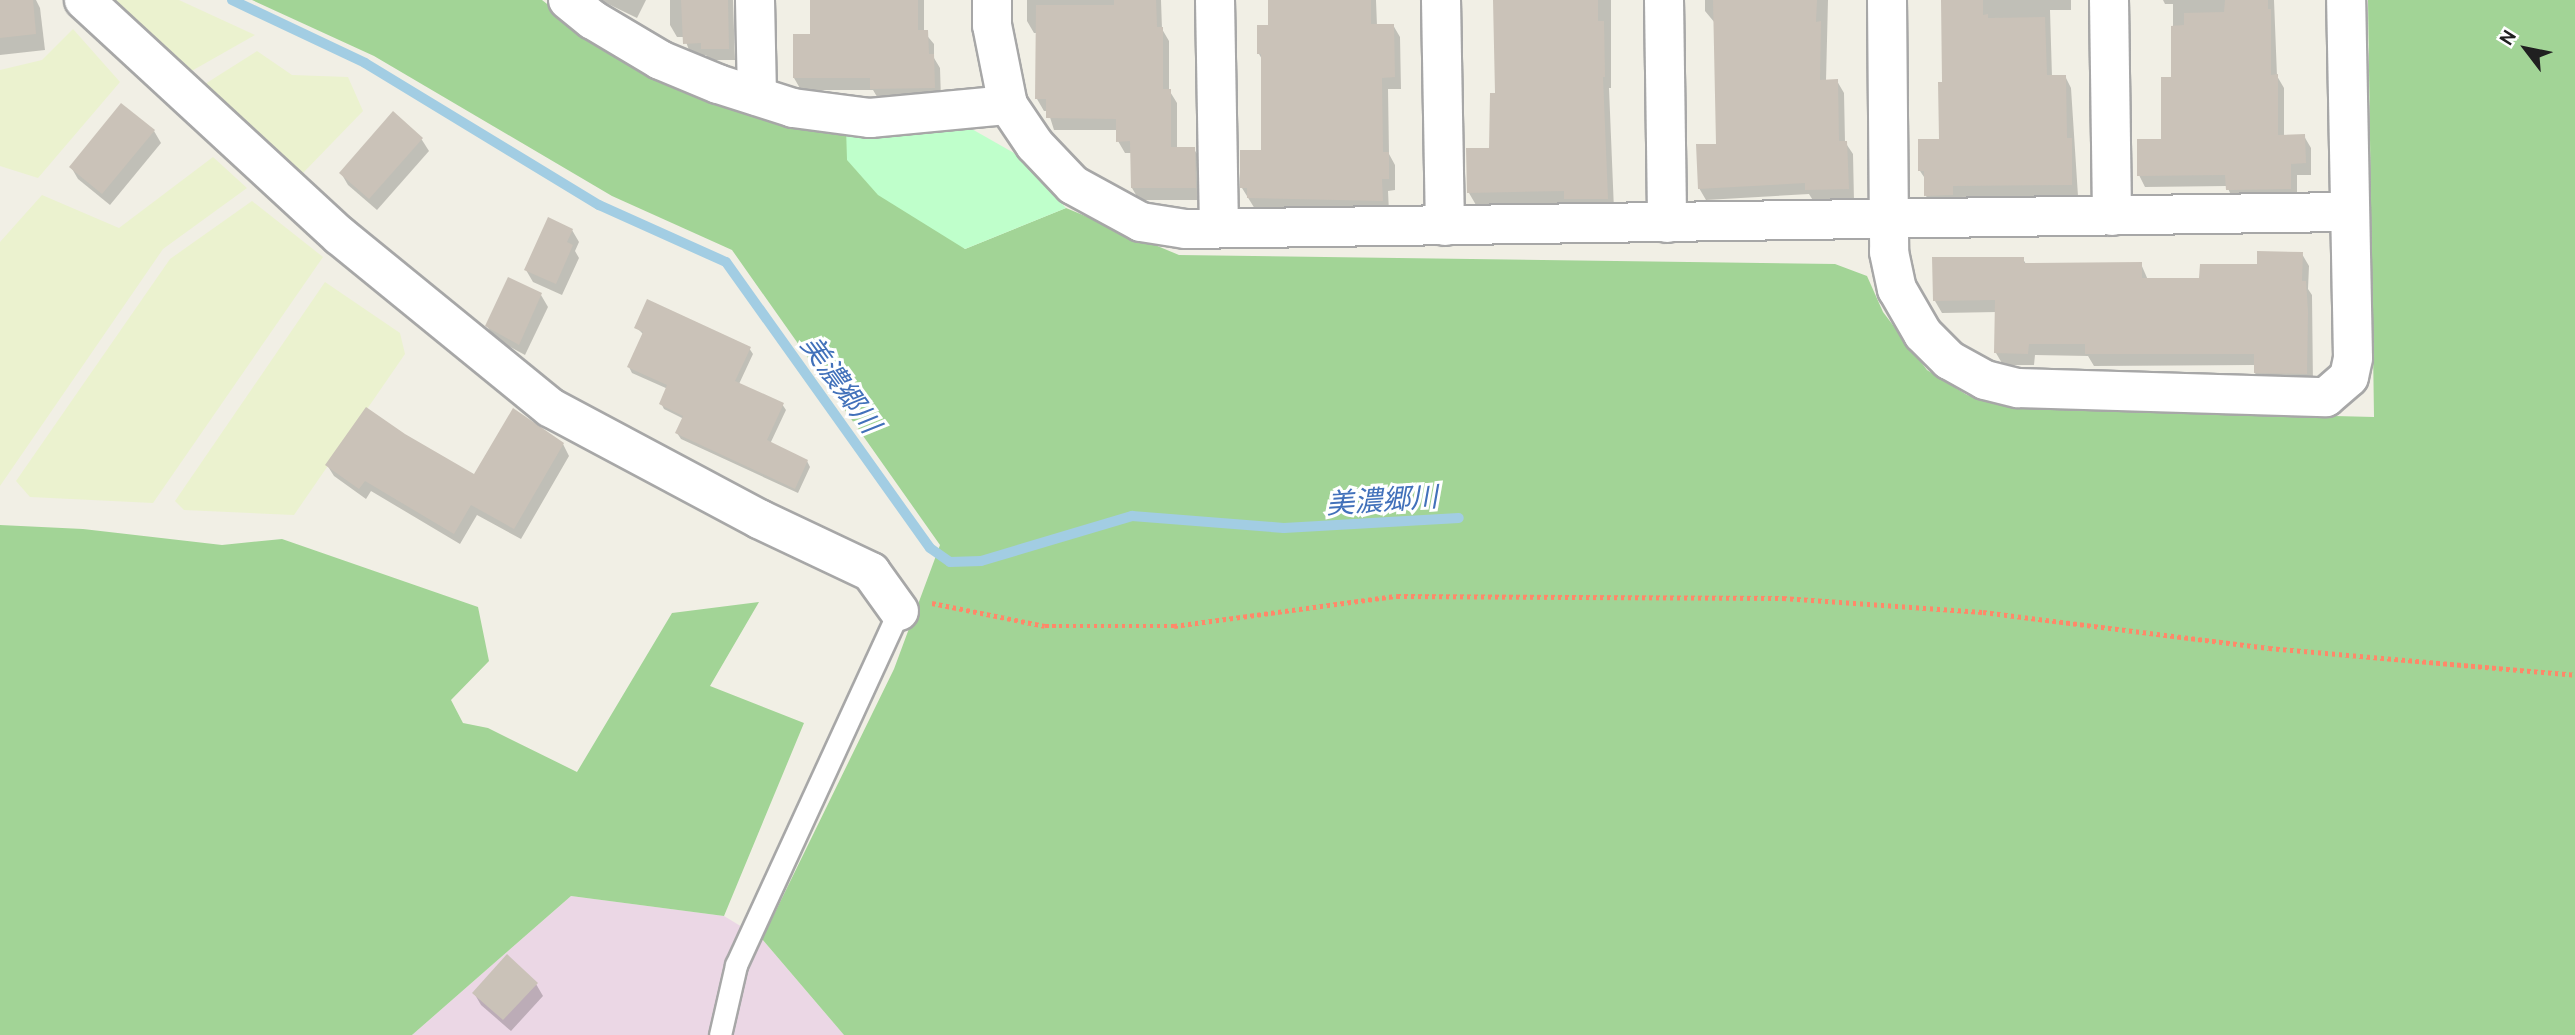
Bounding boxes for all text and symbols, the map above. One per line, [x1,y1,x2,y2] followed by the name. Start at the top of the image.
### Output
[2491,14,2561,84] north arrow
[2494,26,2521,49] text: N
[794,329,888,439] water label: 美濃郷川
[1325,479,1439,521] water label: 美濃郷川

